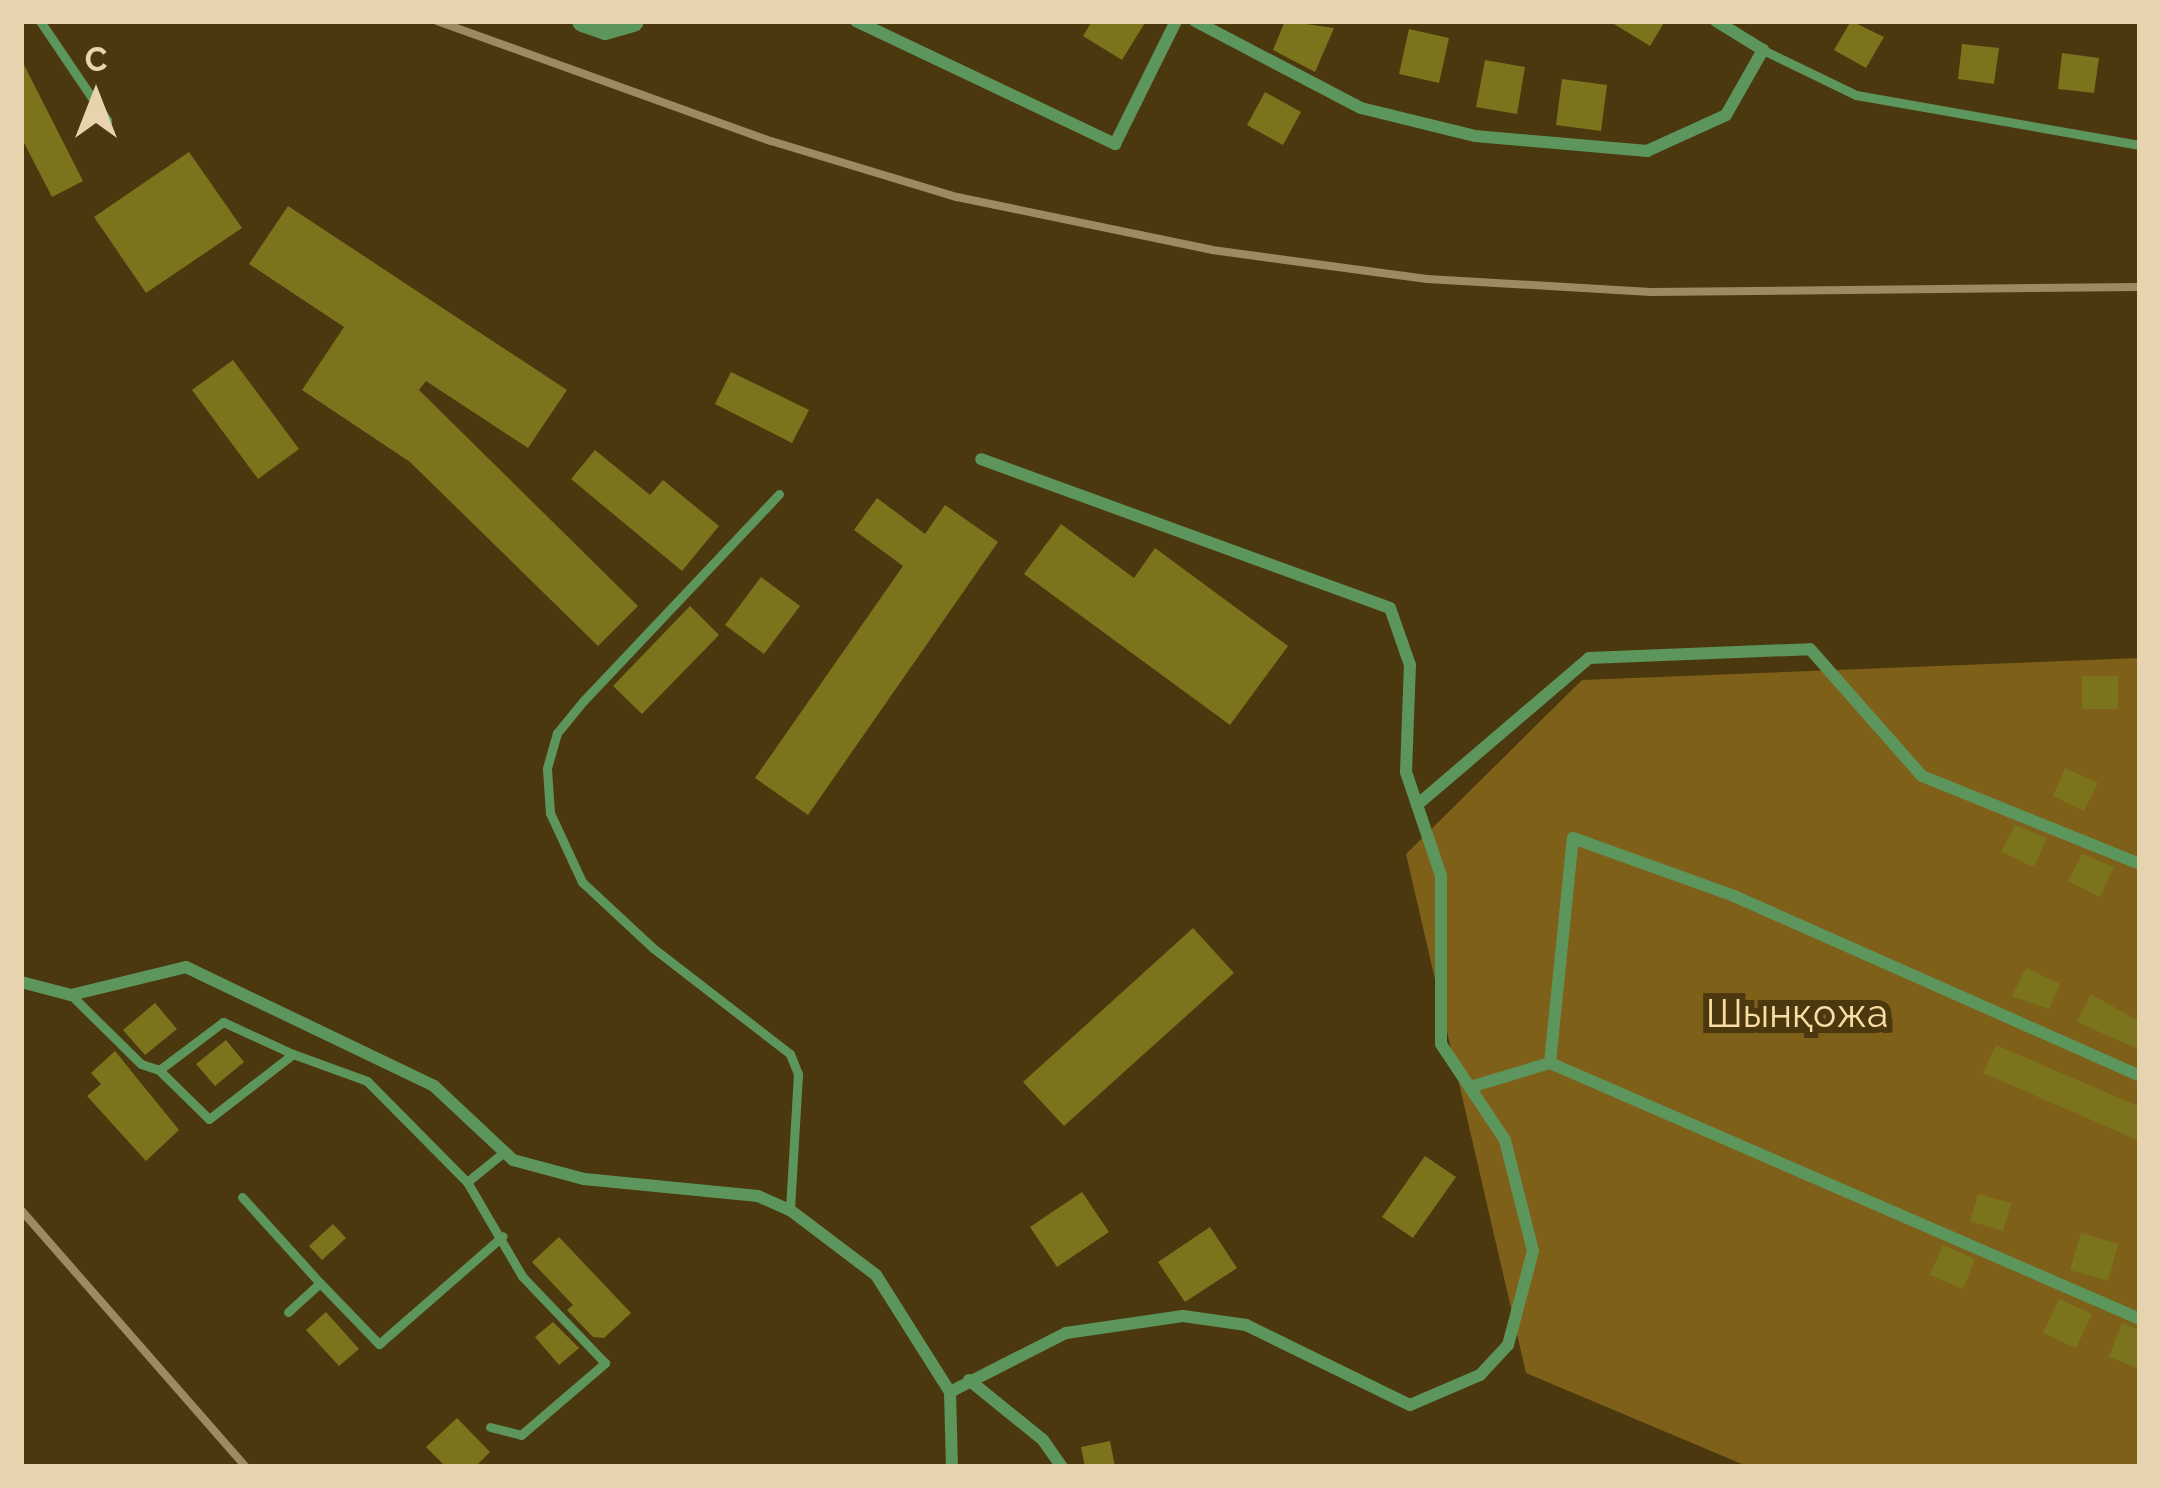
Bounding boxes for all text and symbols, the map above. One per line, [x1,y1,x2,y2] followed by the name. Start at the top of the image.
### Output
[36,36,156,156] north arrow
[85,40,107,79] text: С
[1706,990,1888,1036] park label: Шынқожа

